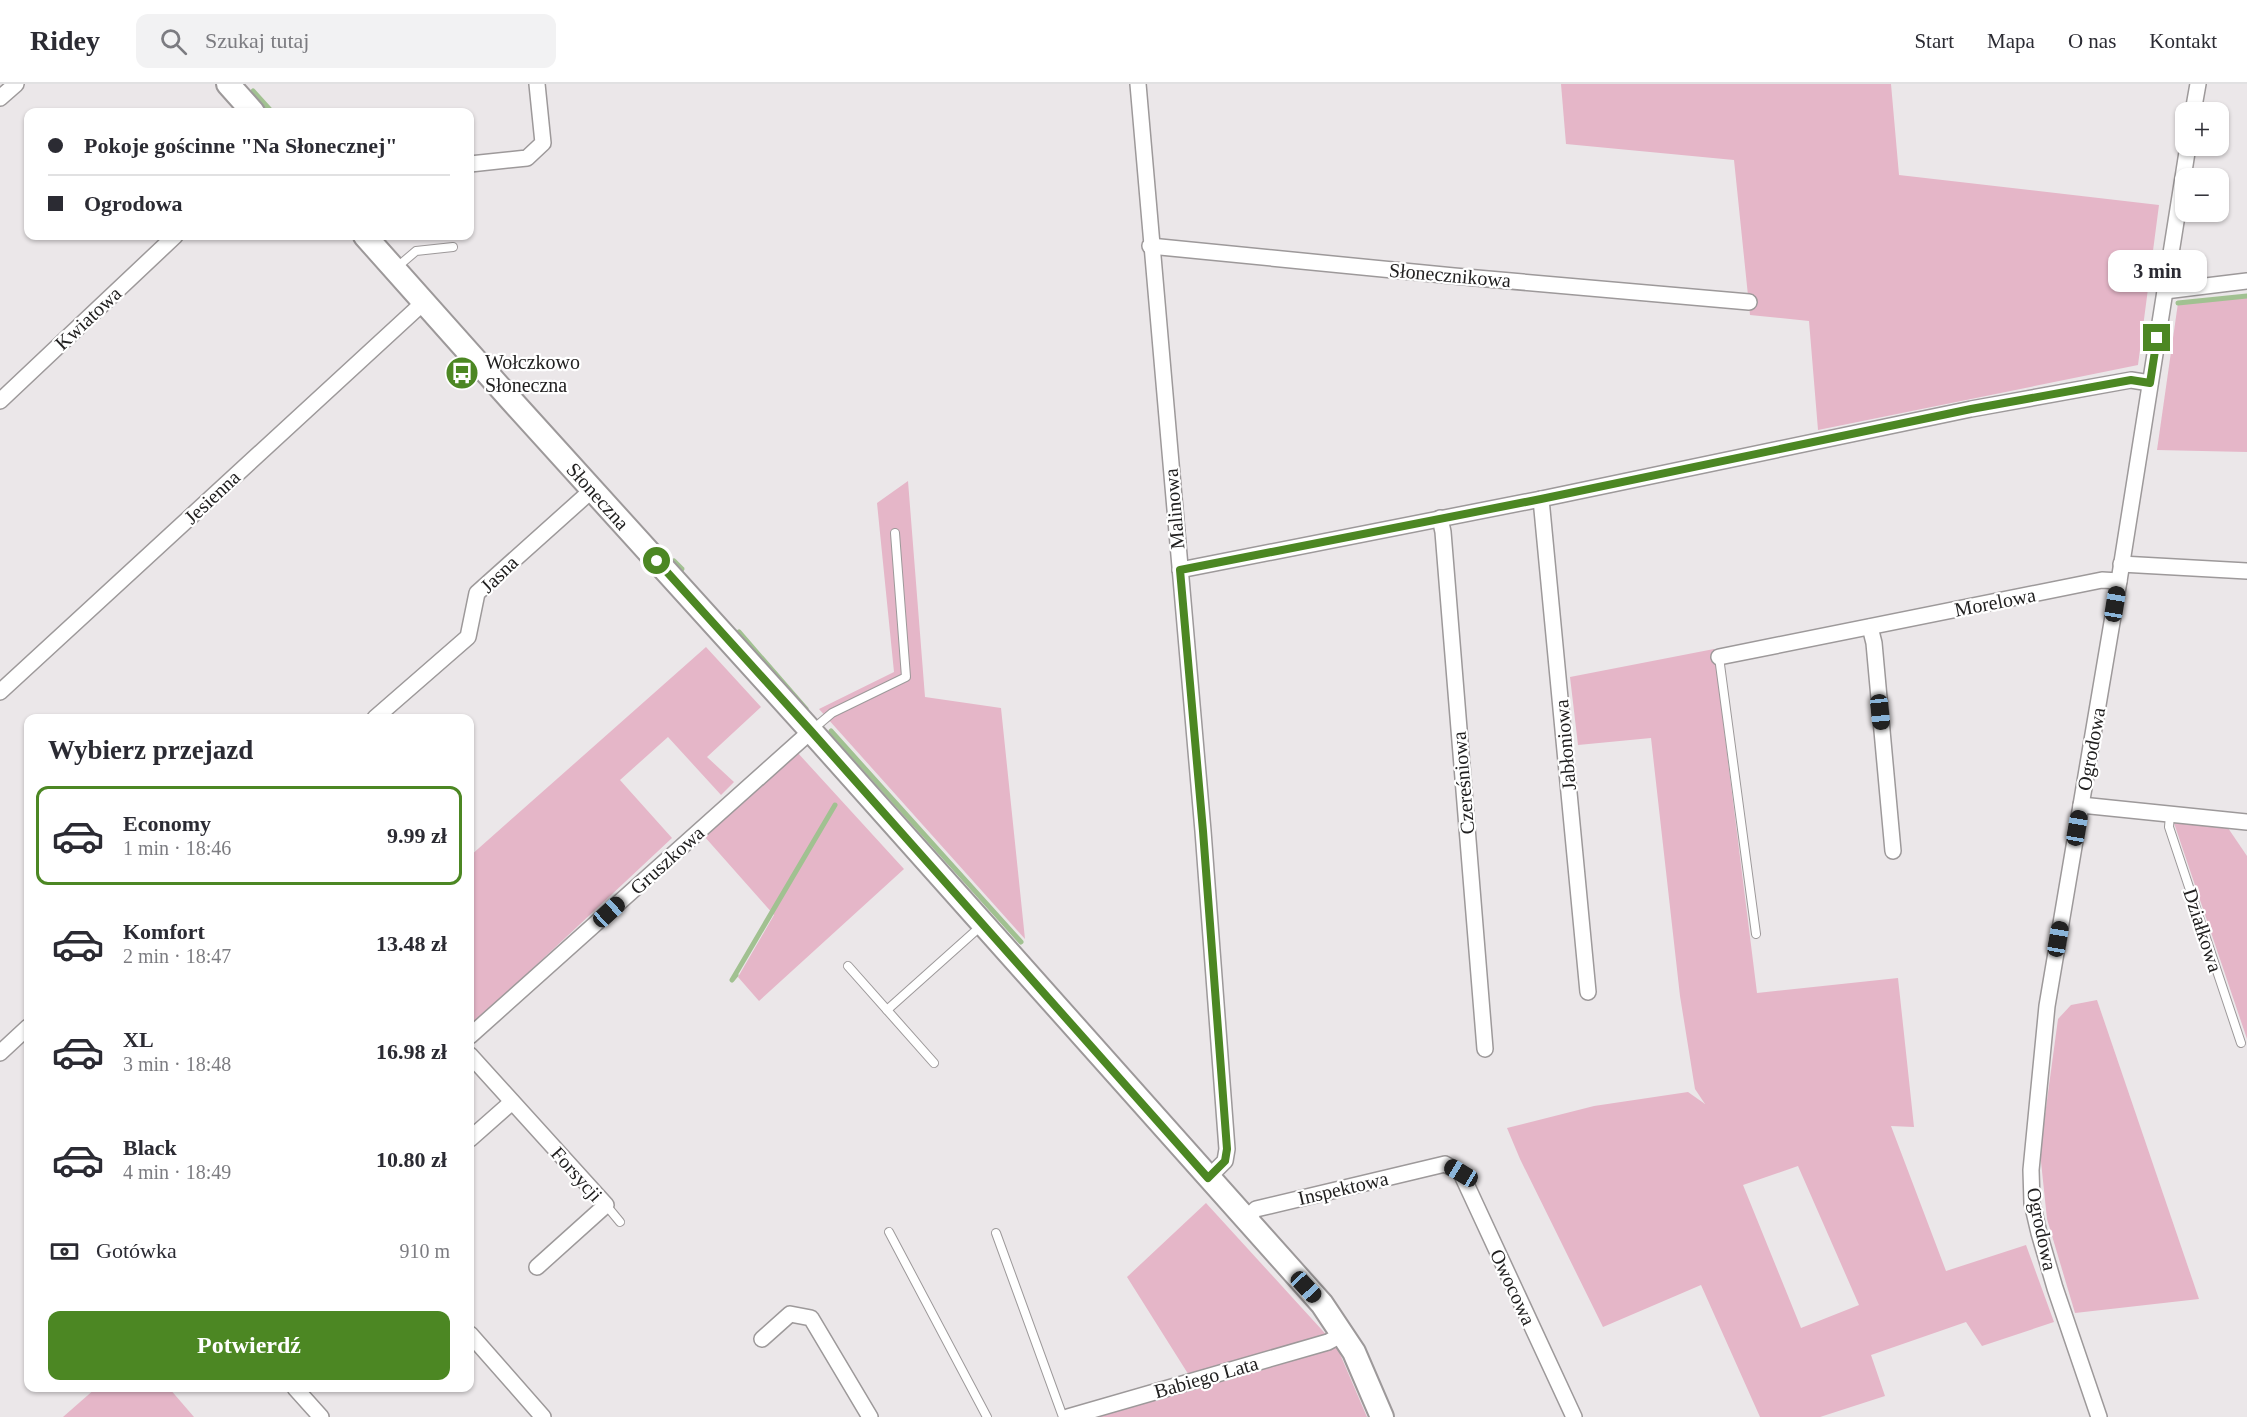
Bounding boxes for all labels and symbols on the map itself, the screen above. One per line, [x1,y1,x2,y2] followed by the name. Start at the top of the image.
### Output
[2108,251,2206,293] callout: 3 min
[1388,259,1512,291] street label: Słonecznikowa
[50,282,126,354] street label: Kwiatowa
[2143,324,2170,351] route end
[485,351,580,396] place label: Wołczkowo Słoneczna
[444,355,480,391] bus stop icon: Wołczkowo Słoneczna
[562,458,634,534] street label: Słoneczna
[180,466,244,528] street label: Jesienna
[1159,468,1188,550] street label: Malinowa
[643,547,670,574] route start
[476,551,522,597] street label: Jasna
[1953,583,2038,621] street label: Morelowa
[2103,585,2127,623] car
[1869,693,1891,731] car
[1550,699,1580,791] street label: Jabłoniowa
[2073,705,2110,793] street label: Ogrodowa
[1448,730,1478,835] street label: Czereśniowa
[2065,809,2089,847] car
[626,821,708,899] street label: Gruszkowa
[2179,885,2227,975] street label: Działkowa
[590,893,628,931] car
[2046,920,2070,958] car
[546,1142,607,1207] street label: Forsycji
[1441,1156,1481,1190] car
[1296,1167,1391,1210] street label: Inspektowa
[2021,1185,2062,1273] street label: Ogrodowa
[1486,1246,1540,1328] street label: Owocowa
[1287,1268,1325,1306] car
[1151,1352,1261,1403] street label: Babiego Lata

